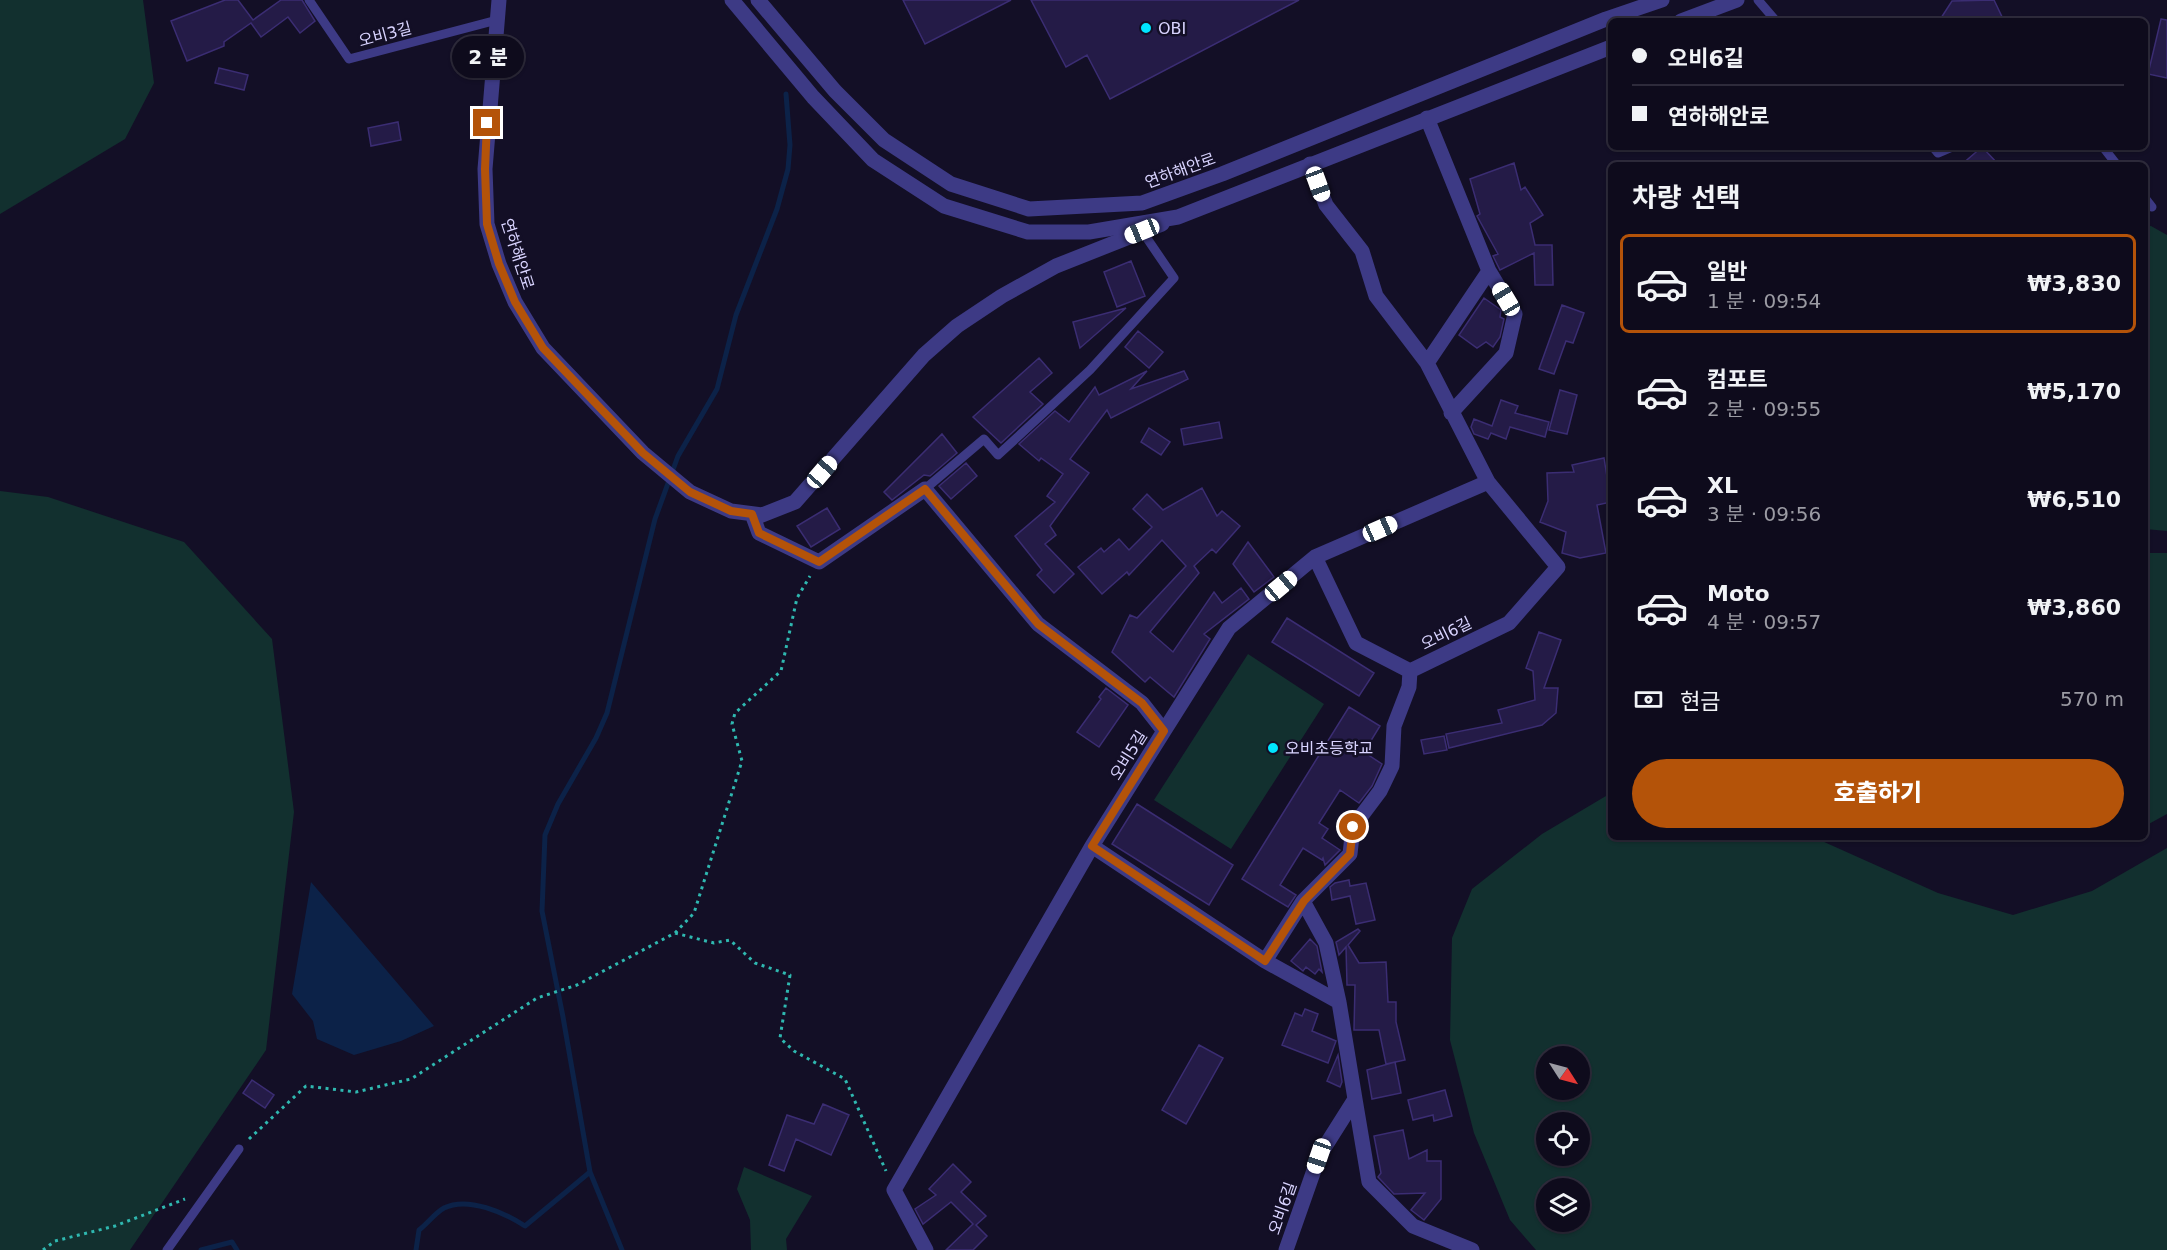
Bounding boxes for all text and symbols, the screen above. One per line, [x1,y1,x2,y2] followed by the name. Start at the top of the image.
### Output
[356,18,414,51] street label: 오비3길
[1158,19,1186,38] place label: OBI
[1139,21,1153,35] marker: OBI
[451,36,523,78] callout: 2 분
[468,45,508,69] text: 2 분
[1668,46,1744,71] text: 오비6길
[1668,104,1769,129] text: 연하해안로
[473,109,500,136] route end
[1142,149,1218,192] street label: 연하해안로
[1303,164,1333,204] car
[1632,182,1741,213] text: 차량 선택
[497,216,538,292] street label: 연하해안로
[1122,216,1162,246] car
[1635,257,1689,311] icon: car
[1707,259,1747,284] text: 일반
[2027,271,2121,296] text: ₩3,830
[1489,279,1523,319] car
[1707,289,1821,313] text: 1 분 · 09:54
[1635,365,1689,419] icon: car
[1707,367,1768,392] text: 컴포트
[2027,379,2121,404] text: ₩5,170
[1707,397,1821,421] text: 2 분 · 09:55
[803,453,841,491] car
[1635,473,1689,527] icon: car
[1707,473,1738,498] text: XL
[2027,487,2121,512] text: ₩6,510
[1707,502,1821,526] text: 3 분 · 09:56
[1360,513,1400,545] car
[1261,568,1301,604] car
[1635,581,1689,635] icon: car
[1707,581,1770,606] text: Moto
[2027,595,2121,620] text: ₩3,860
[1707,610,1821,634] text: 4 분 · 09:57
[1418,613,1475,654] street label: 오비6길
[1632,683,1665,716] icon: cash
[2060,687,2124,711] text: 570 m
[1680,689,1720,714] text: 현금
[1106,727,1151,783] street label: 오비5길
[1285,739,1373,758] place label: 오비초등학교
[1266,741,1280,755] marker: 오비초등학교
[1632,759,2124,828] button: 호출하기
[1339,813,1366,840] route start
[1536,1046,1590,1100] north arrow
[1536,1046,1590,1232] map controls
[1536,1112,1590,1166] button: locate
[1305,1136,1333,1176] car
[1536,1178,1590,1232] button: layers
[1265,1179,1300,1237] street label: 오비6길

